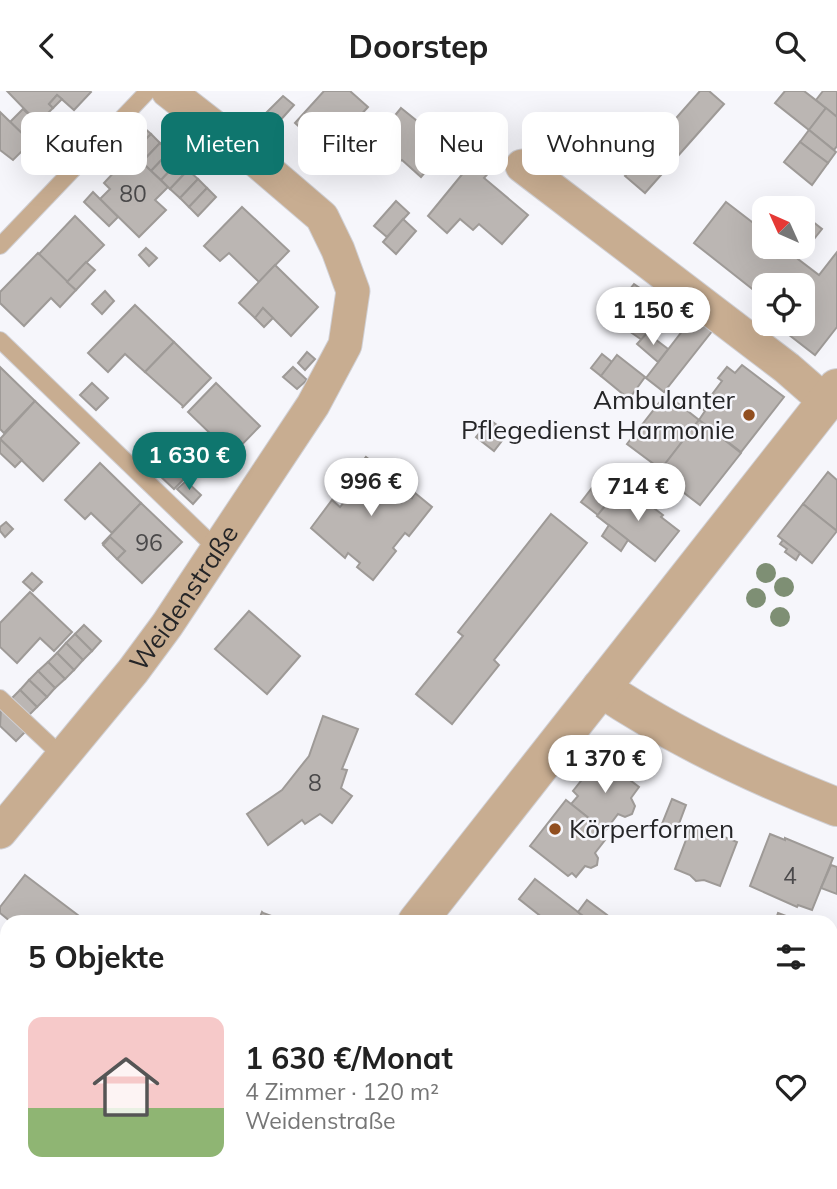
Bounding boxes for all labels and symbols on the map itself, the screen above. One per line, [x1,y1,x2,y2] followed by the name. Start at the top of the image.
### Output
[119,179,147,208] house number: 80
[752,196,816,259] north arrow
[588,287,718,347] pin: 1 150 €
[461,383,736,446] place label: Ambulanter Pflegedienst Harmonie
[741,407,757,423] marker: Ambulanter Pflegedienst Harmonie
[124,433,254,492] pin: 1 630 €
[322,459,420,518] pin: 996 €
[589,463,687,523] pin: 714 €
[122,518,245,677] street label: Weidenstraße
[135,528,163,557] house number: 96
[540,735,670,795] pin: 1 370 €
[308,768,322,797] house number: 8
[569,812,734,845] place label: Körperformen
[547,821,563,837] marker: Körperformen
[783,861,797,890] house number: 4

